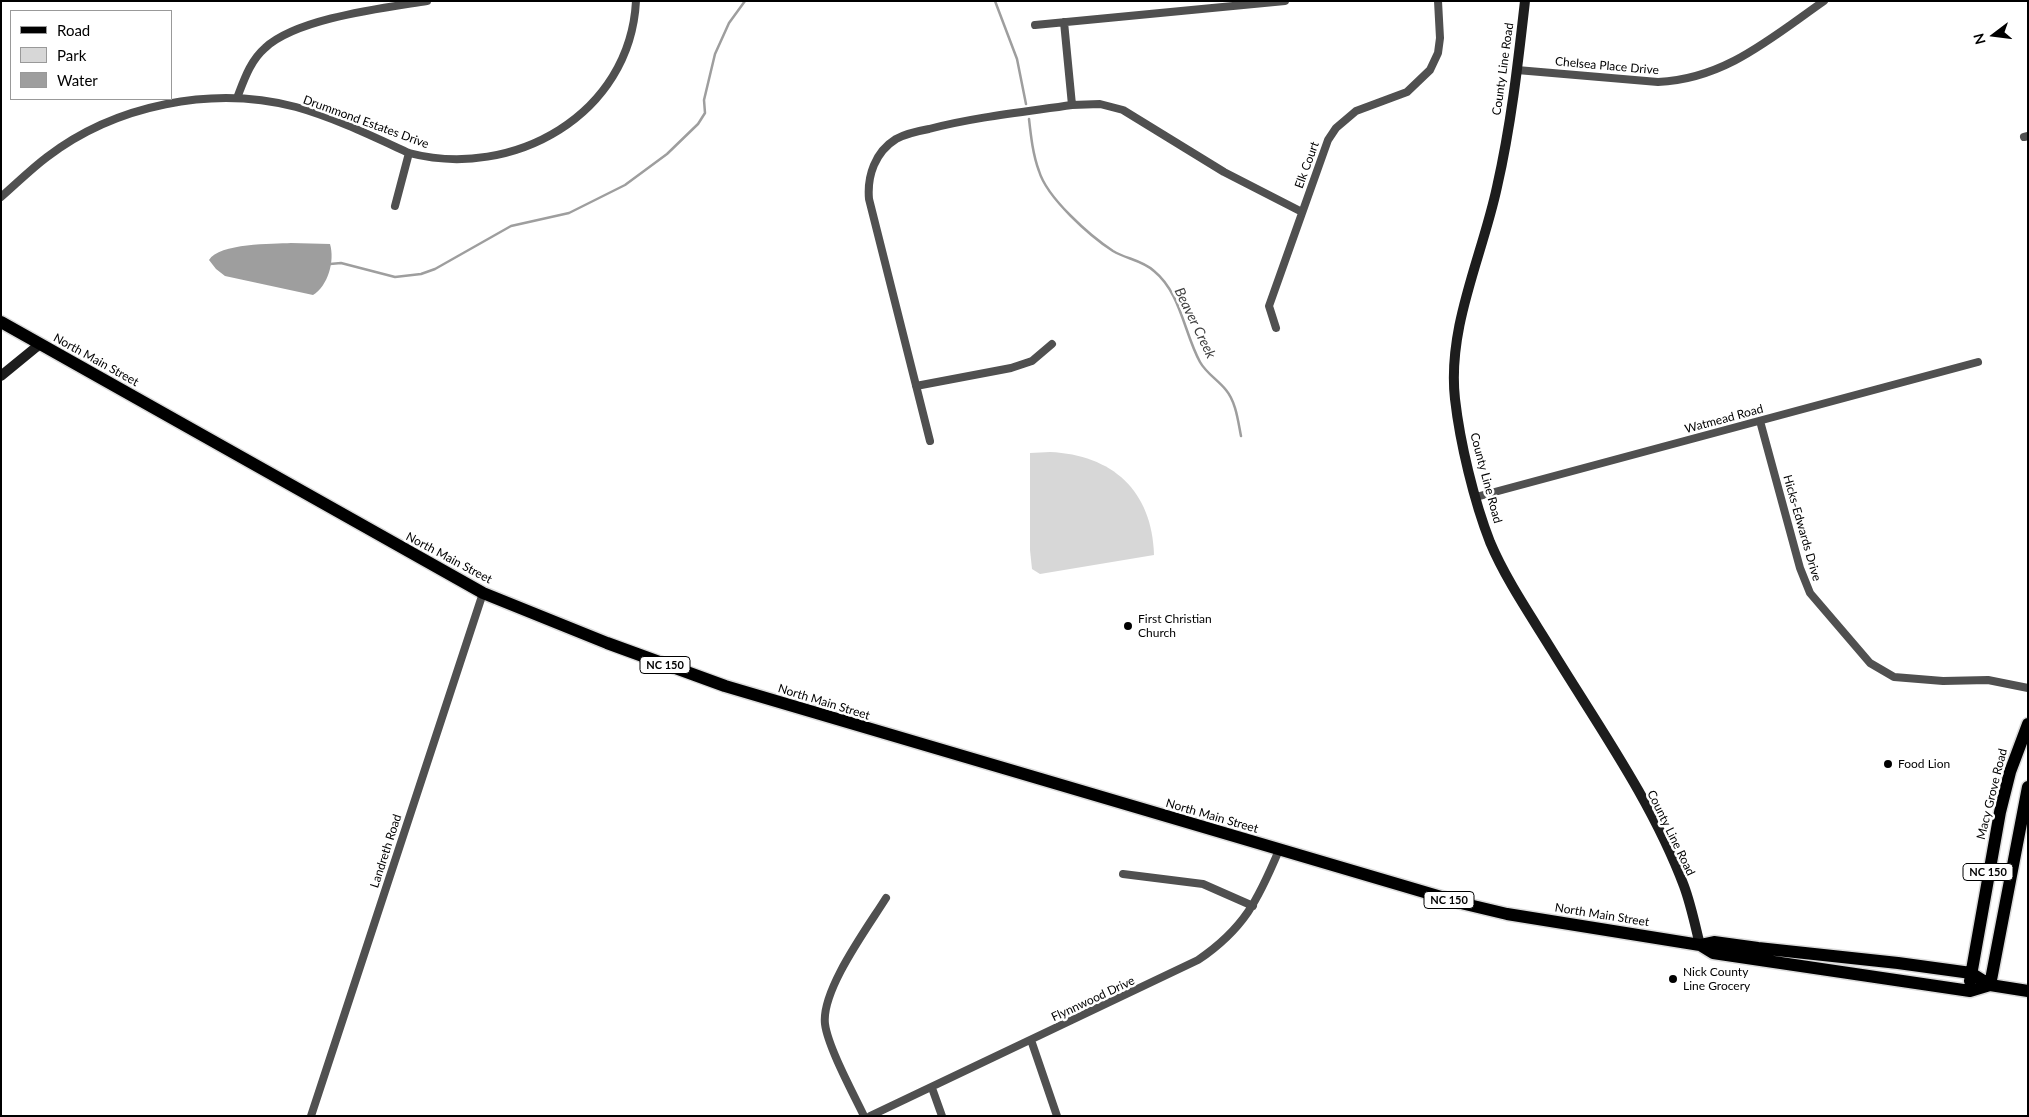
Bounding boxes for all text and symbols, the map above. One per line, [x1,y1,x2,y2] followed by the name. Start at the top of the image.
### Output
[10,10,172,100] legend
[1969,10,2019,60] north arrow
[57,21,90,39] text: Road
[1489,22,1517,116] street label: County Line Road
[1969,32,1989,46] text: N
[57,46,86,64] text: Park
[1555,54,1659,78] street label: Chelsea Place Drive
[57,71,98,89] text: Water
[301,93,431,151] street label: Drummond Estates Drive
[1292,140,1322,190] street label: Elk Court
[1171,285,1219,361] water label: Beaver Creek
[51,331,141,389] street label: North Main Street
[1683,402,1765,436] street label: Watmead Road
[1467,431,1505,525] street label: County Line Road
[1780,473,1824,583] street label: Hicks-Edwards Drive
[404,529,494,587] street label: North Main Street
[1138,612,1212,640] place label: First Christian Church
[1122,620,1134,632] marker: First Christian Church
[640,656,690,674] road number: NC 150
[776,681,872,723] street label: North Main Street
[1974,747,2010,841] street label: Macy Grove Road
[1898,757,1950,771] place label: Food Lion
[1882,758,1894,770] marker: Food Lion
[1644,788,1698,878] street label: County Line Road
[1164,796,1260,836] street label: North Main Street
[367,812,405,890] street label: Landreth Road
[1963,864,2013,880] road number: NC 150
[1424,892,1474,908] road number: NC 150
[1554,900,1650,930] street label: North Main Street
[1683,965,1750,993] place label: Nick County Line Grocery
[1049,973,1137,1025] street label: Flynnwood Drive
[1667,973,1679,985] marker: Nick County Line Grocery

